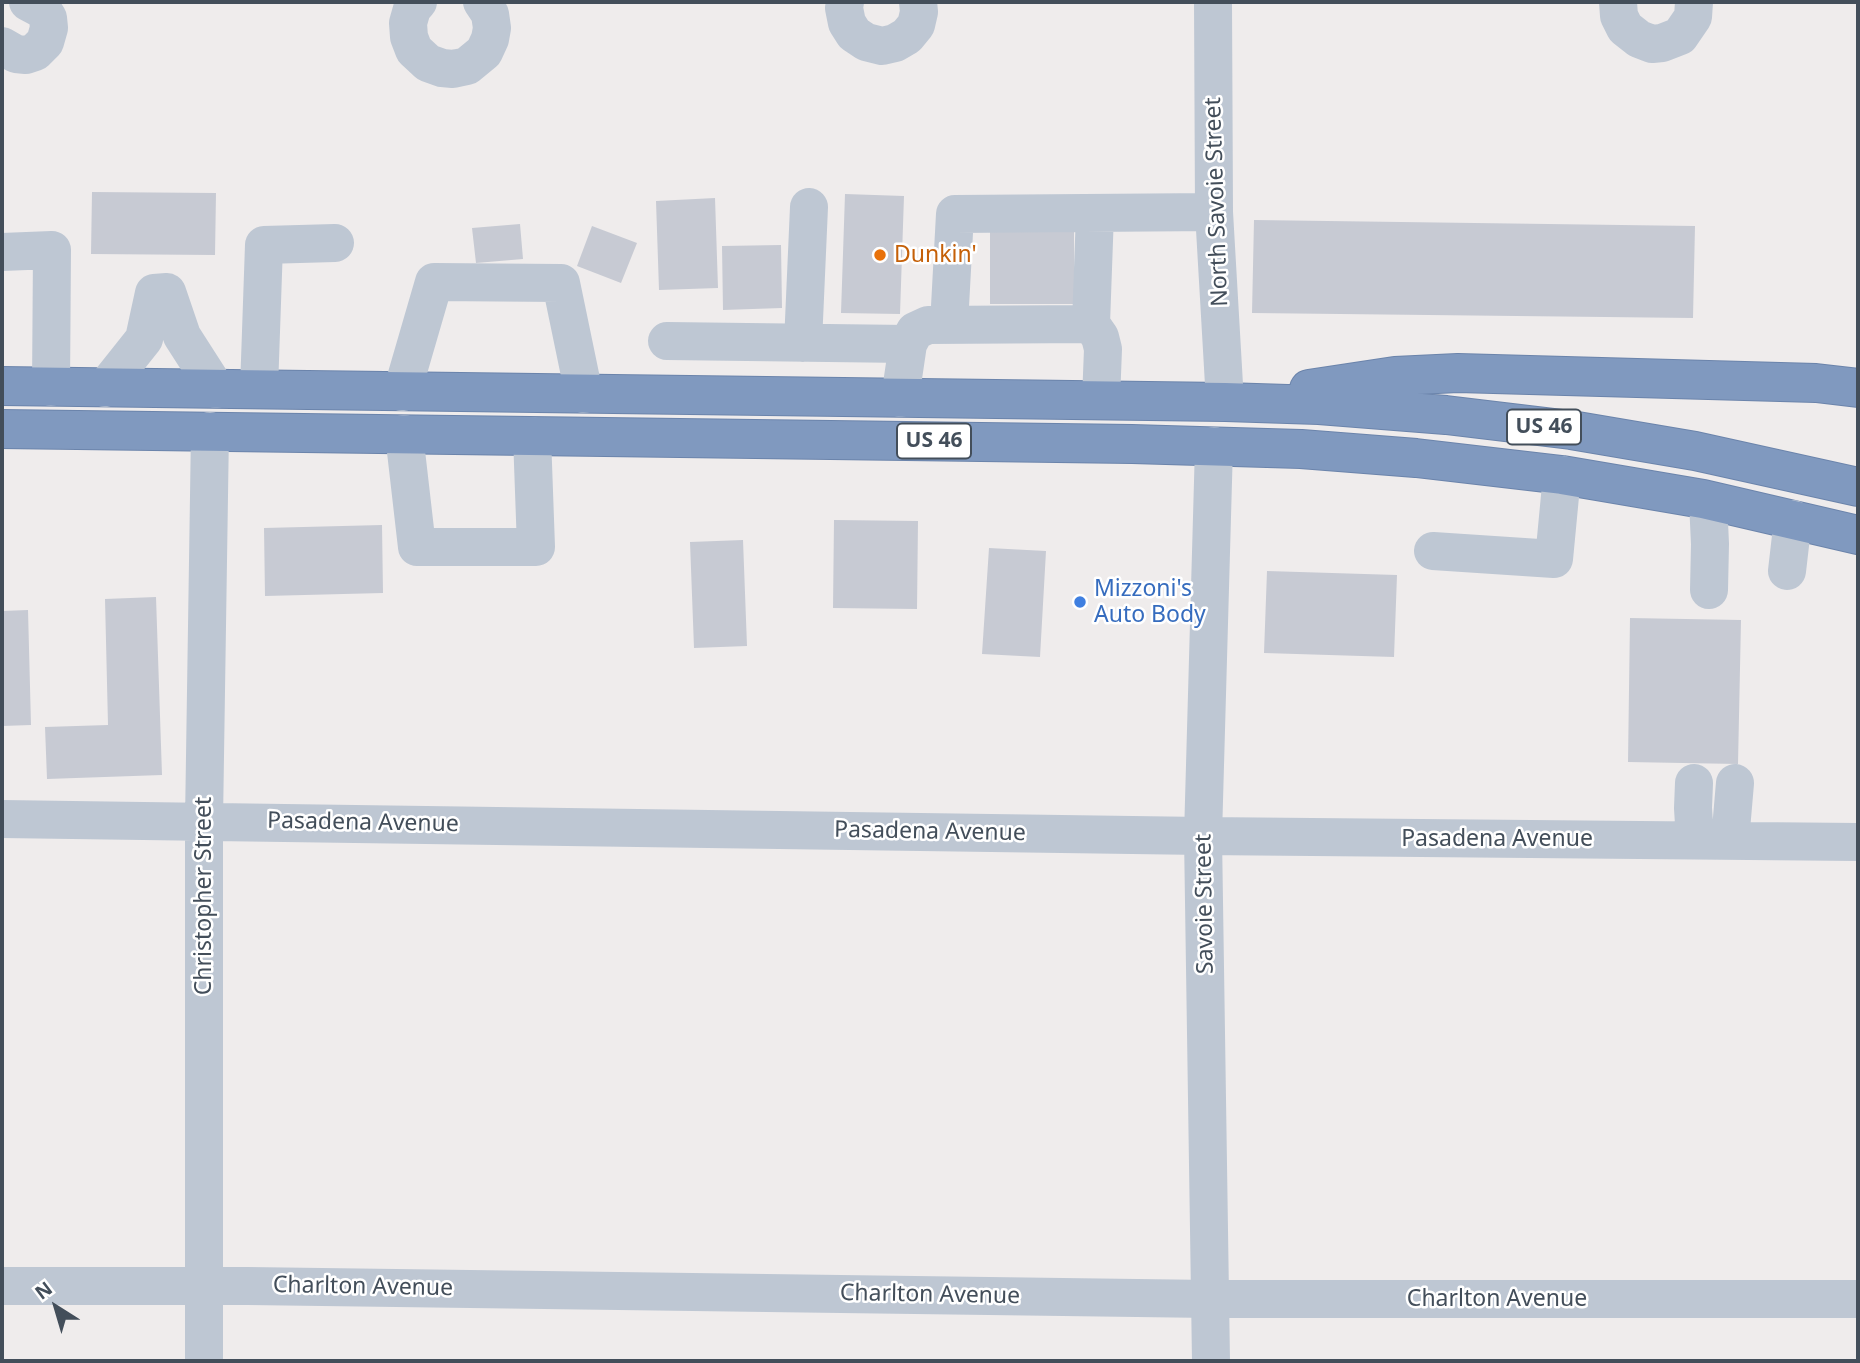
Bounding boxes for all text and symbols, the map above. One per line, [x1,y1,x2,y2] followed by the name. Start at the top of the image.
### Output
[1200,97,1234,307] street label: North Savoie Street
[894,241,977,269] place label: Dunkin'
[872,247,888,263] marker: Dunkin'
[1507,410,1581,444] road number: US 46
[897,424,971,458] road number: US 46
[1094,575,1206,629] place label: Mizzoni's Auto Body
[1072,594,1088,610] marker: Mizzoni's Auto Body
[190,797,218,995] street label: Christopher Street
[267,808,459,838] street label: Pasadena Avenue
[834,817,1026,847] street label: Pasadena Avenue
[1401,825,1593,853] street label: Pasadena Avenue
[1190,834,1220,974] street label: Savoie Street
[21,1272,91,1342] north arrow
[273,1272,453,1302] street label: Charlton Avenue
[29,1275,57,1305] text: N
[840,1280,1020,1310] street label: Charlton Avenue
[1407,1285,1587,1313] street label: Charlton Avenue

